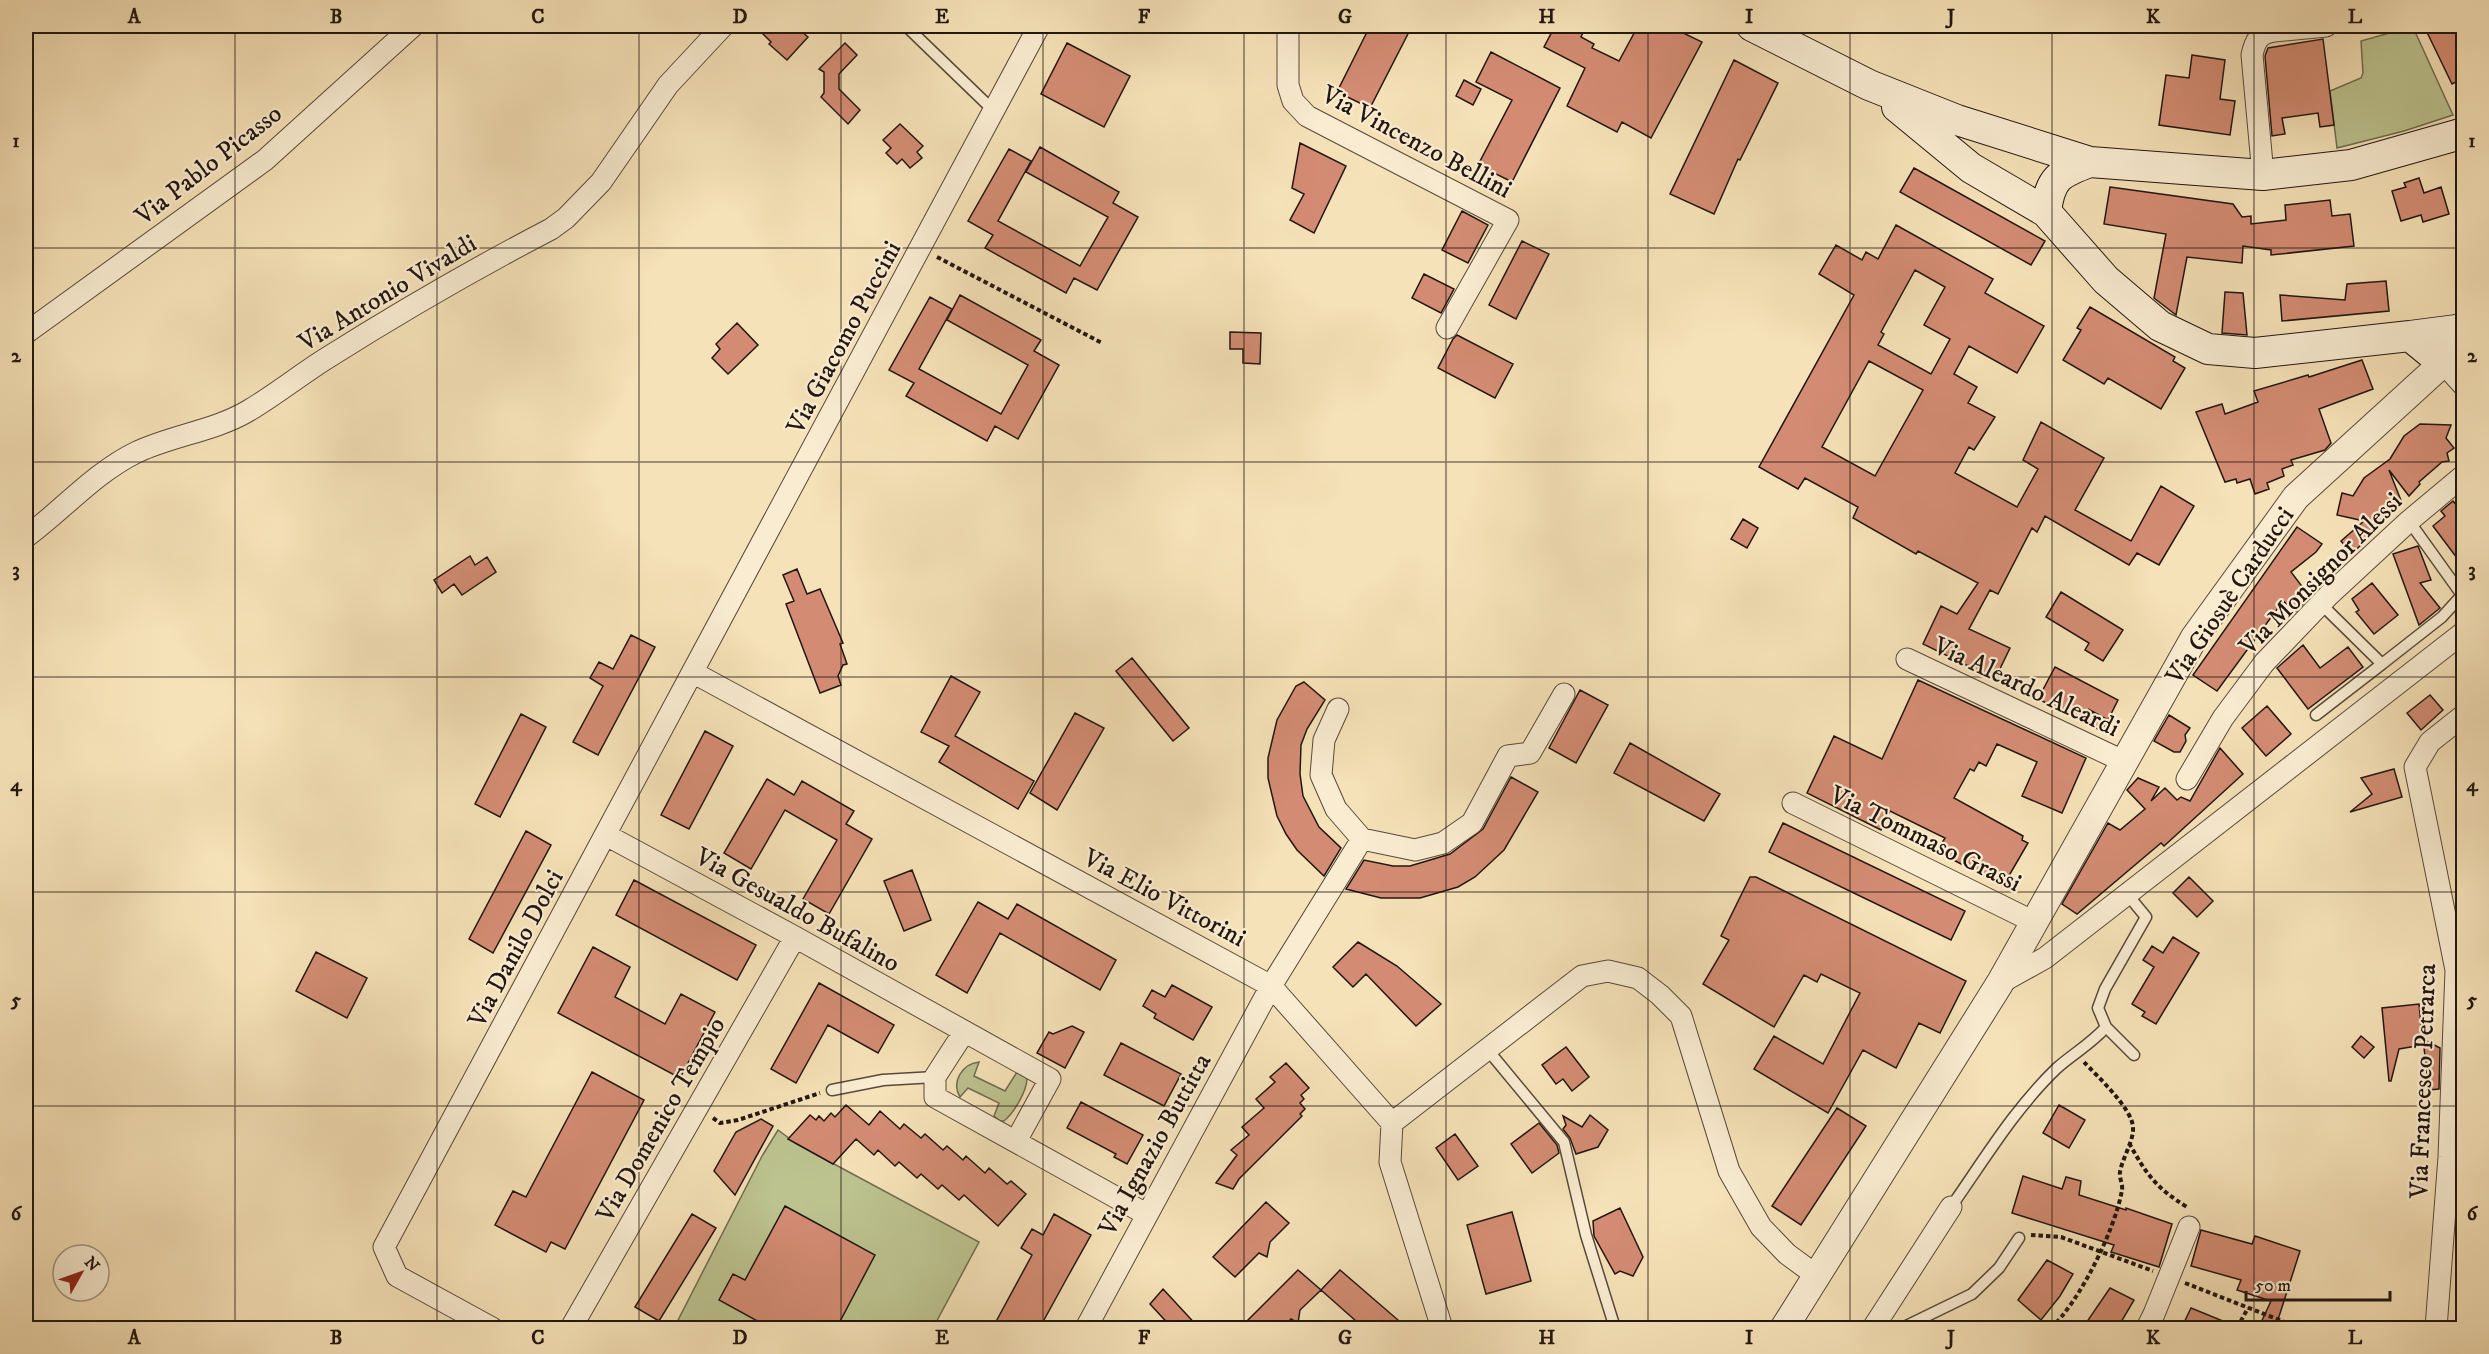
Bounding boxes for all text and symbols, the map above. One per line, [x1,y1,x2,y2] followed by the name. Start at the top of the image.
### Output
[127,5,142,30] text: A
[330,5,342,30] text: B
[531,5,545,30] text: C
[733,5,748,30] text: D
[935,5,949,30] text: E
[1138,5,1151,30] text: F
[1338,5,1352,30] text: G
[1539,5,1556,30] text: H
[1745,5,1753,30] text: I
[1945,5,1955,30] text: J
[2146,5,2161,30] text: K
[2348,5,2363,30] text: L
[1315,78,1517,206] street label: Via Vincenzo Bellini
[128,97,289,234] street label: Via Pablo Picasso
[12,129,20,154] text: 1
[2468,129,2476,154] text: 1
[292,227,483,360] street label: Via Antonio Vivaldi
[779,235,909,441] street label: Via Giacomo Puccini
[11,344,22,369] text: 2
[2467,344,2478,369] text: 2
[2232,485,2410,663] street label: Via Monsignor Alessi
[2158,501,2302,692] street label: Via Giosuè Carducci
[12,558,20,583] text: 3
[2468,558,2476,583] text: 3
[1927,629,2125,745] street label: Via Aleardo Aleardi
[10,773,23,798] text: 4
[2466,773,2479,798] text: 4
[1823,778,2027,900] street label: Via Tommaso Grassi
[688,840,905,980] street label: Via Gesualdo Bufalino
[1076,841,1251,955] street label: Via Elio Vittorini
[460,864,572,1034] street label: Via Danilo Dolci
[2403,963,2444,1200] street label: Via Francesco Petrarca
[10,988,21,1013] text: 5
[2466,988,2477,1013] text: 5
[589,1011,733,1229] street label: Via Domenico Tempio
[1091,1048,1219,1243] street label: Via Ignazio Buttitta
[11,1202,23,1227] text: 6
[2467,1202,2479,1227] text: 6
[51,1243,111,1303] north arrow
[80,1253,104,1275] text: N
[2246,1264,2390,1302] scale bar
[2255,1275,2291,1297] text: 50 m
[127,1326,142,1351] text: A
[330,1326,342,1351] text: B
[531,1326,545,1351] text: C
[733,1326,748,1351] text: D
[935,1326,949,1351] text: E
[1138,1326,1151,1351] text: F
[1338,1326,1352,1351] text: G
[1539,1326,1556,1351] text: H
[1745,1326,1753,1351] text: I
[1945,1326,1955,1351] text: J
[2146,1326,2161,1351] text: K
[2348,1326,2363,1351] text: L

